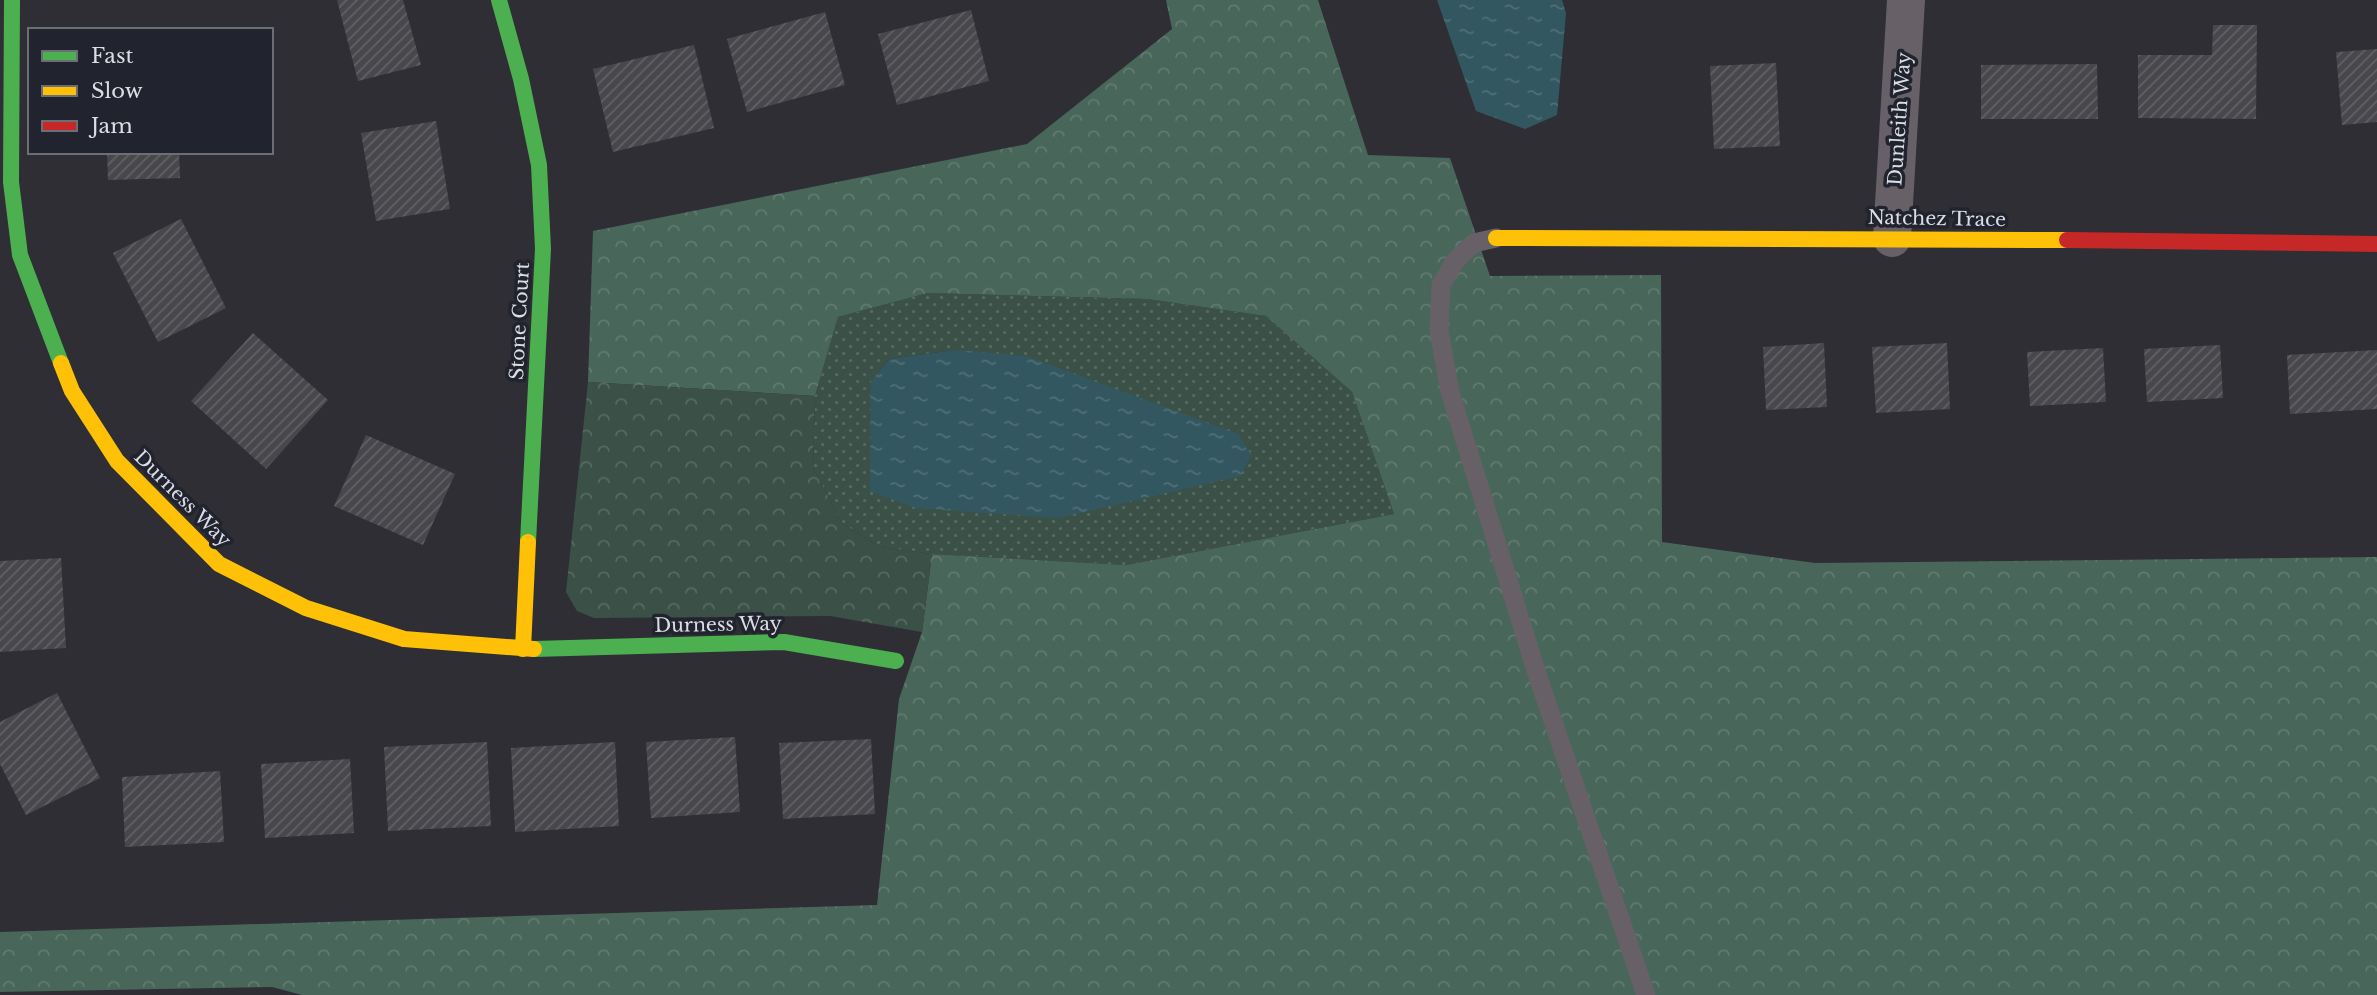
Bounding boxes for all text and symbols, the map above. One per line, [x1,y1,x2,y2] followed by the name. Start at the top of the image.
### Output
[28,28,273,154] legend
[91,43,133,69] text: Fast
[1883,51,1916,187] street label: Dunleith Way
[91,78,143,104] text: Slow
[88,113,133,139] text: Jam
[1868,206,2006,231] street label: Natchez Trace
[505,261,534,380] street label: Stone Court
[129,445,236,552] street label: Durness Way
[654,612,782,637] street label: Durness Way

